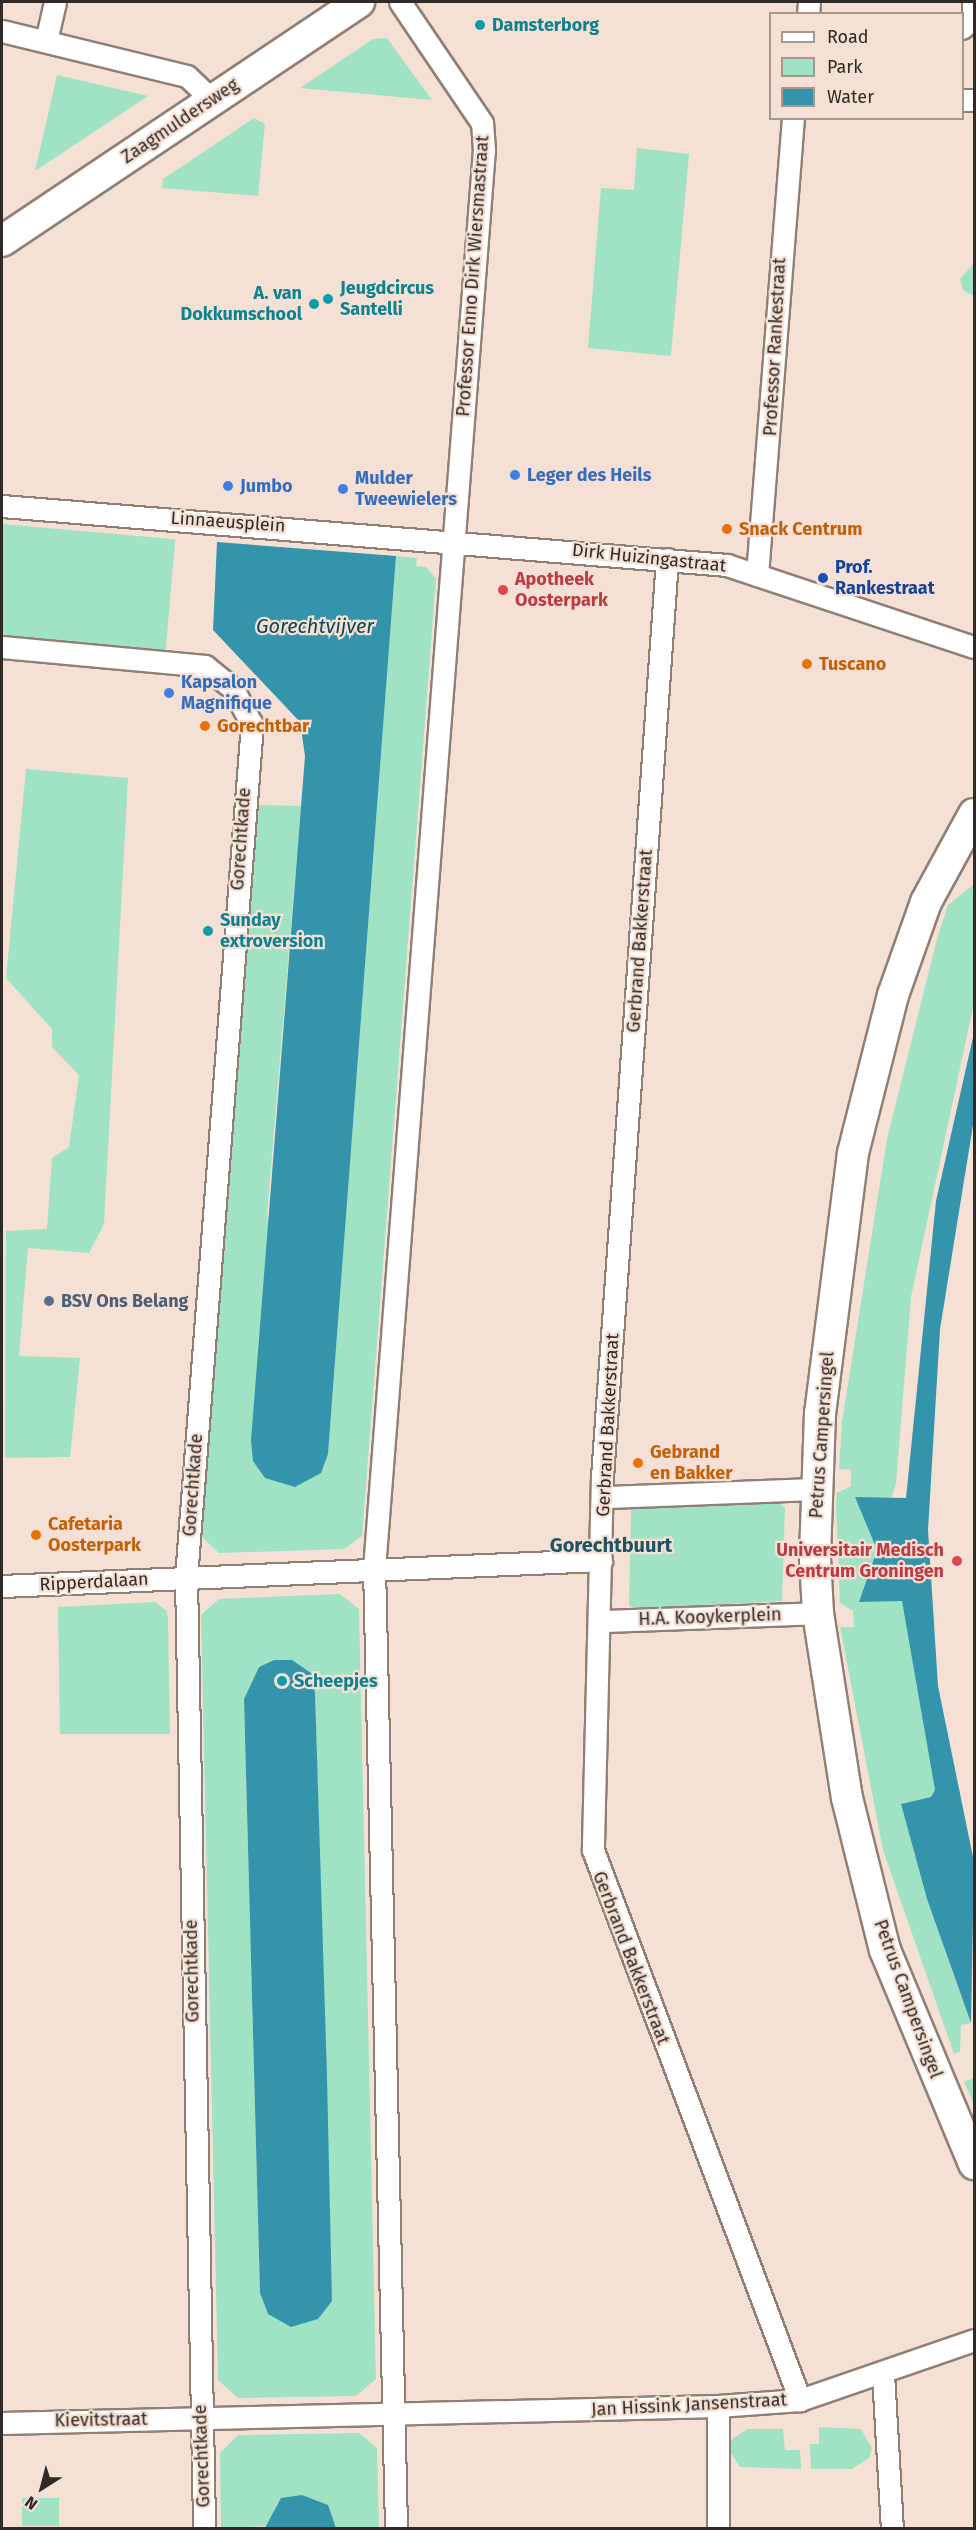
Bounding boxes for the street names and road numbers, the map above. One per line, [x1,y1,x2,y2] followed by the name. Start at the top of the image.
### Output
[117,74,243,168] street label: Zaagmuldersweg
[452,135,494,417] street label: Professor Enno Dirk Wiersmastraat
[760,257,790,437] street label: Professor Rankestraat
[170,507,286,537] street label: Linnaeusplein
[571,539,727,577] street label: Dirk Huizingastraat
[227,787,255,891] street label: Gorechtkade
[623,849,657,1033] street label: Gerbrand Bakkerstraat
[592,1333,624,1517] street label: Gerbrand Bakkerstraat
[805,1351,839,1519] street label: Petrus Campersingel
[179,1433,207,1537] street label: Gorechtkade
[39,1568,149,1596] street label: Ripperdalaan
[638,1604,782,1630] street label: H.A. Kooykerplein
[588,1868,674,2048] street label: Gerbrand Bakkerstraat
[869,1917,947,2081] street label: Petrus Campersingel
[180,1919,204,2023] street label: Gorechtkade
[591,2389,787,2421] street label: Jan Hissink Jansenstraat
[189,2404,215,2508] street label: Gorechtkade
[54,2408,148,2432] street label: Kievitstraat

